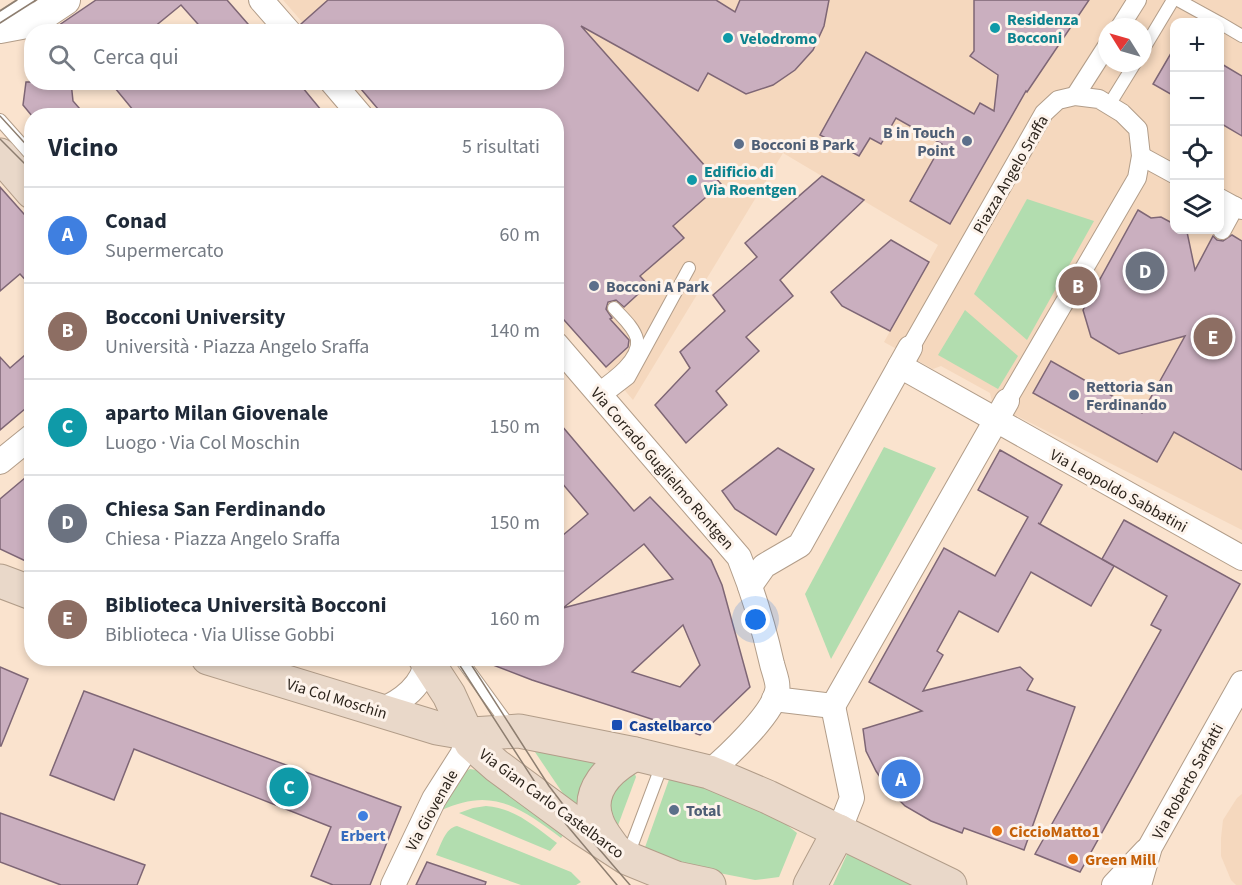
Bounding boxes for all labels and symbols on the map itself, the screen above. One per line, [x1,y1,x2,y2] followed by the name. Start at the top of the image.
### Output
[1007,9,1079,49] place label: Residenza Bocconi
[1098,18,1152,72] north arrow
[988,21,1002,35] marker: Residenza Bocconi
[739,28,817,50] place label: Velodromo
[721,31,735,45] marker: Velodromo
[968,111,1054,238] street label: Piazza Angelo Sraffa
[883,122,955,162] place label: B in Touch Point
[751,134,855,156] place label: Bocconi B Park
[960,134,974,148] marker: B in Touch Point
[732,137,746,151] marker: Bocconi B Park
[703,161,797,201] place label: Edificio di Via Roentgen
[685,173,699,187] marker: Edificio di Via Roentgen
[1126,248,1164,294] pin: D
[1058,264,1098,308] pin: B
[606,276,709,298] place label: Bocconi A Park
[587,279,601,293] marker: Bocconi A Park
[1194,314,1232,360] pin: E
[1086,376,1173,416] place label: Rettoria San Ferdinando
[585,383,739,555] street label: Via Corrado Guglielmo Rontgen
[1067,388,1081,402] marker: Rettoria San Ferdinando
[1046,444,1191,538] street label: Via Leopoldo Sabbatini
[741,605,770,634] your location
[284,673,390,725] street label: Via Col Moschin
[629,715,712,737] place label: Castelbarco
[610,718,624,732] marker: Castelbarco
[1147,720,1229,843] street label: Via Roberto Sarfatti
[474,744,628,864] street label: Via Gian Carlo Castelbarco
[882,756,920,802] pin: A
[270,764,308,810] pin: C
[400,766,463,855] street label: Via Giovenale
[686,800,721,822] place label: Total
[667,803,681,817] marker: Total
[356,809,370,823] marker: Erbert
[1009,821,1100,843] place label: CiccioMatto1
[990,824,1004,838] marker: CiccioMatto1
[340,825,386,847] place label: Erbert
[1085,849,1157,871] place label: Green Mill
[1066,852,1080,866] marker: Green Mill

